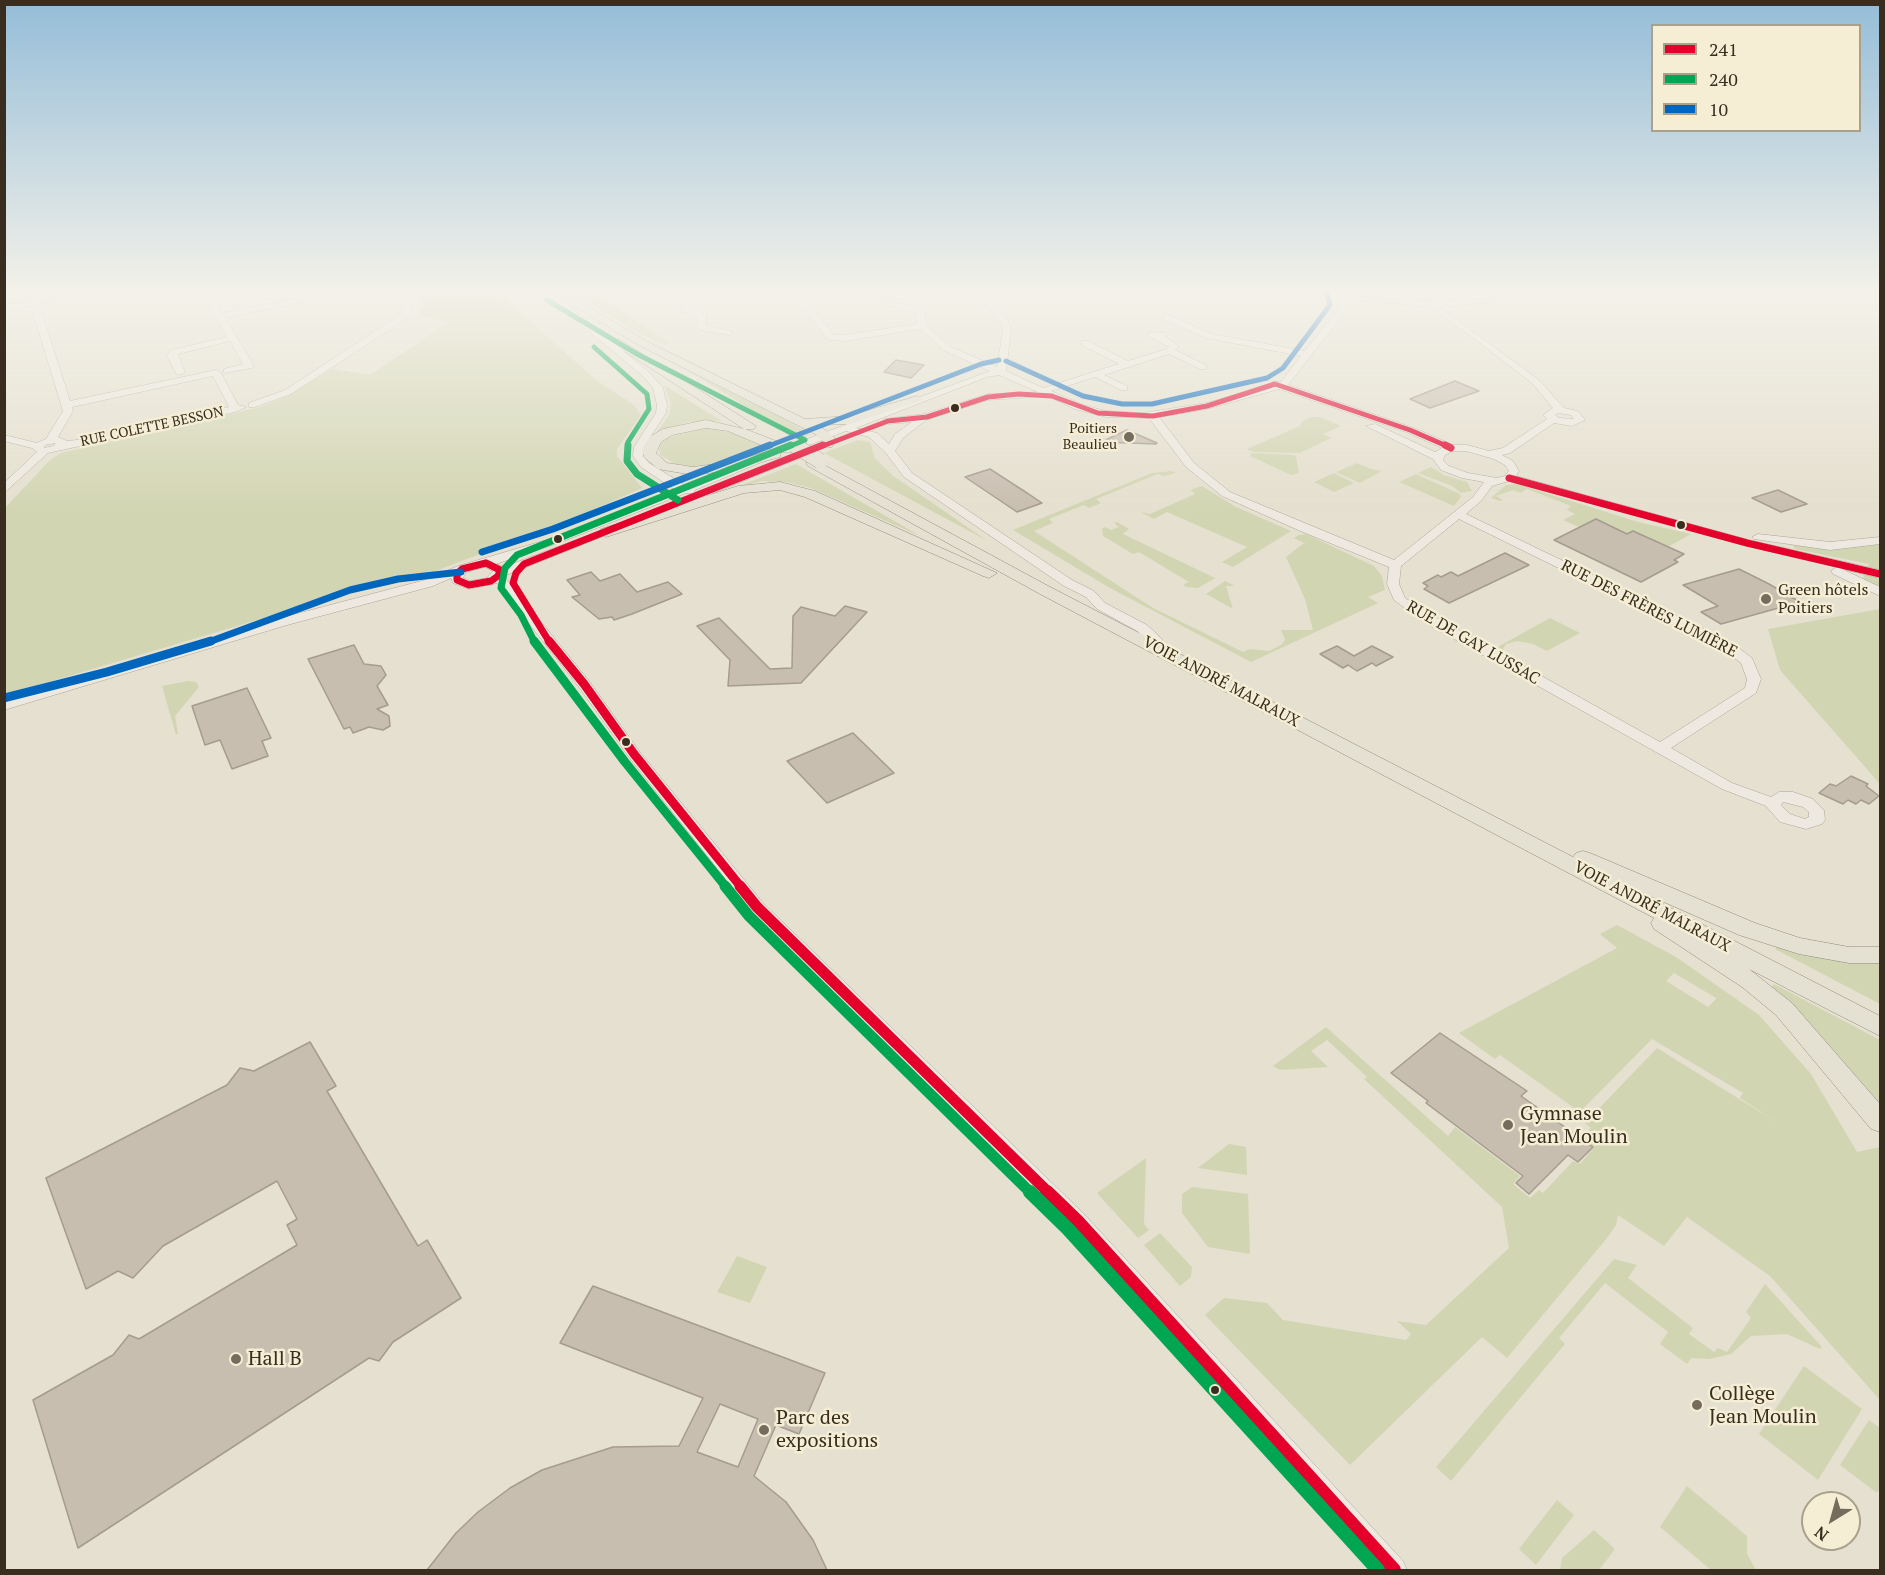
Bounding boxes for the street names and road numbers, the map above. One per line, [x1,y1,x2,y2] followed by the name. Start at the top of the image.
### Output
[79,404,225,450] street label: RUE COLETTE BESSON
[1558,556,1740,662] street label: RUE DES FRÈRES LUMIÈRE
[1403,597,1543,689] street label: RUE DE GAY LUSSAC
[1139,633,1303,731] street label: VOIE ANDRÉ MALRAUX
[1570,858,1734,956] street label: VOIE ANDRÉ MALRAUX

